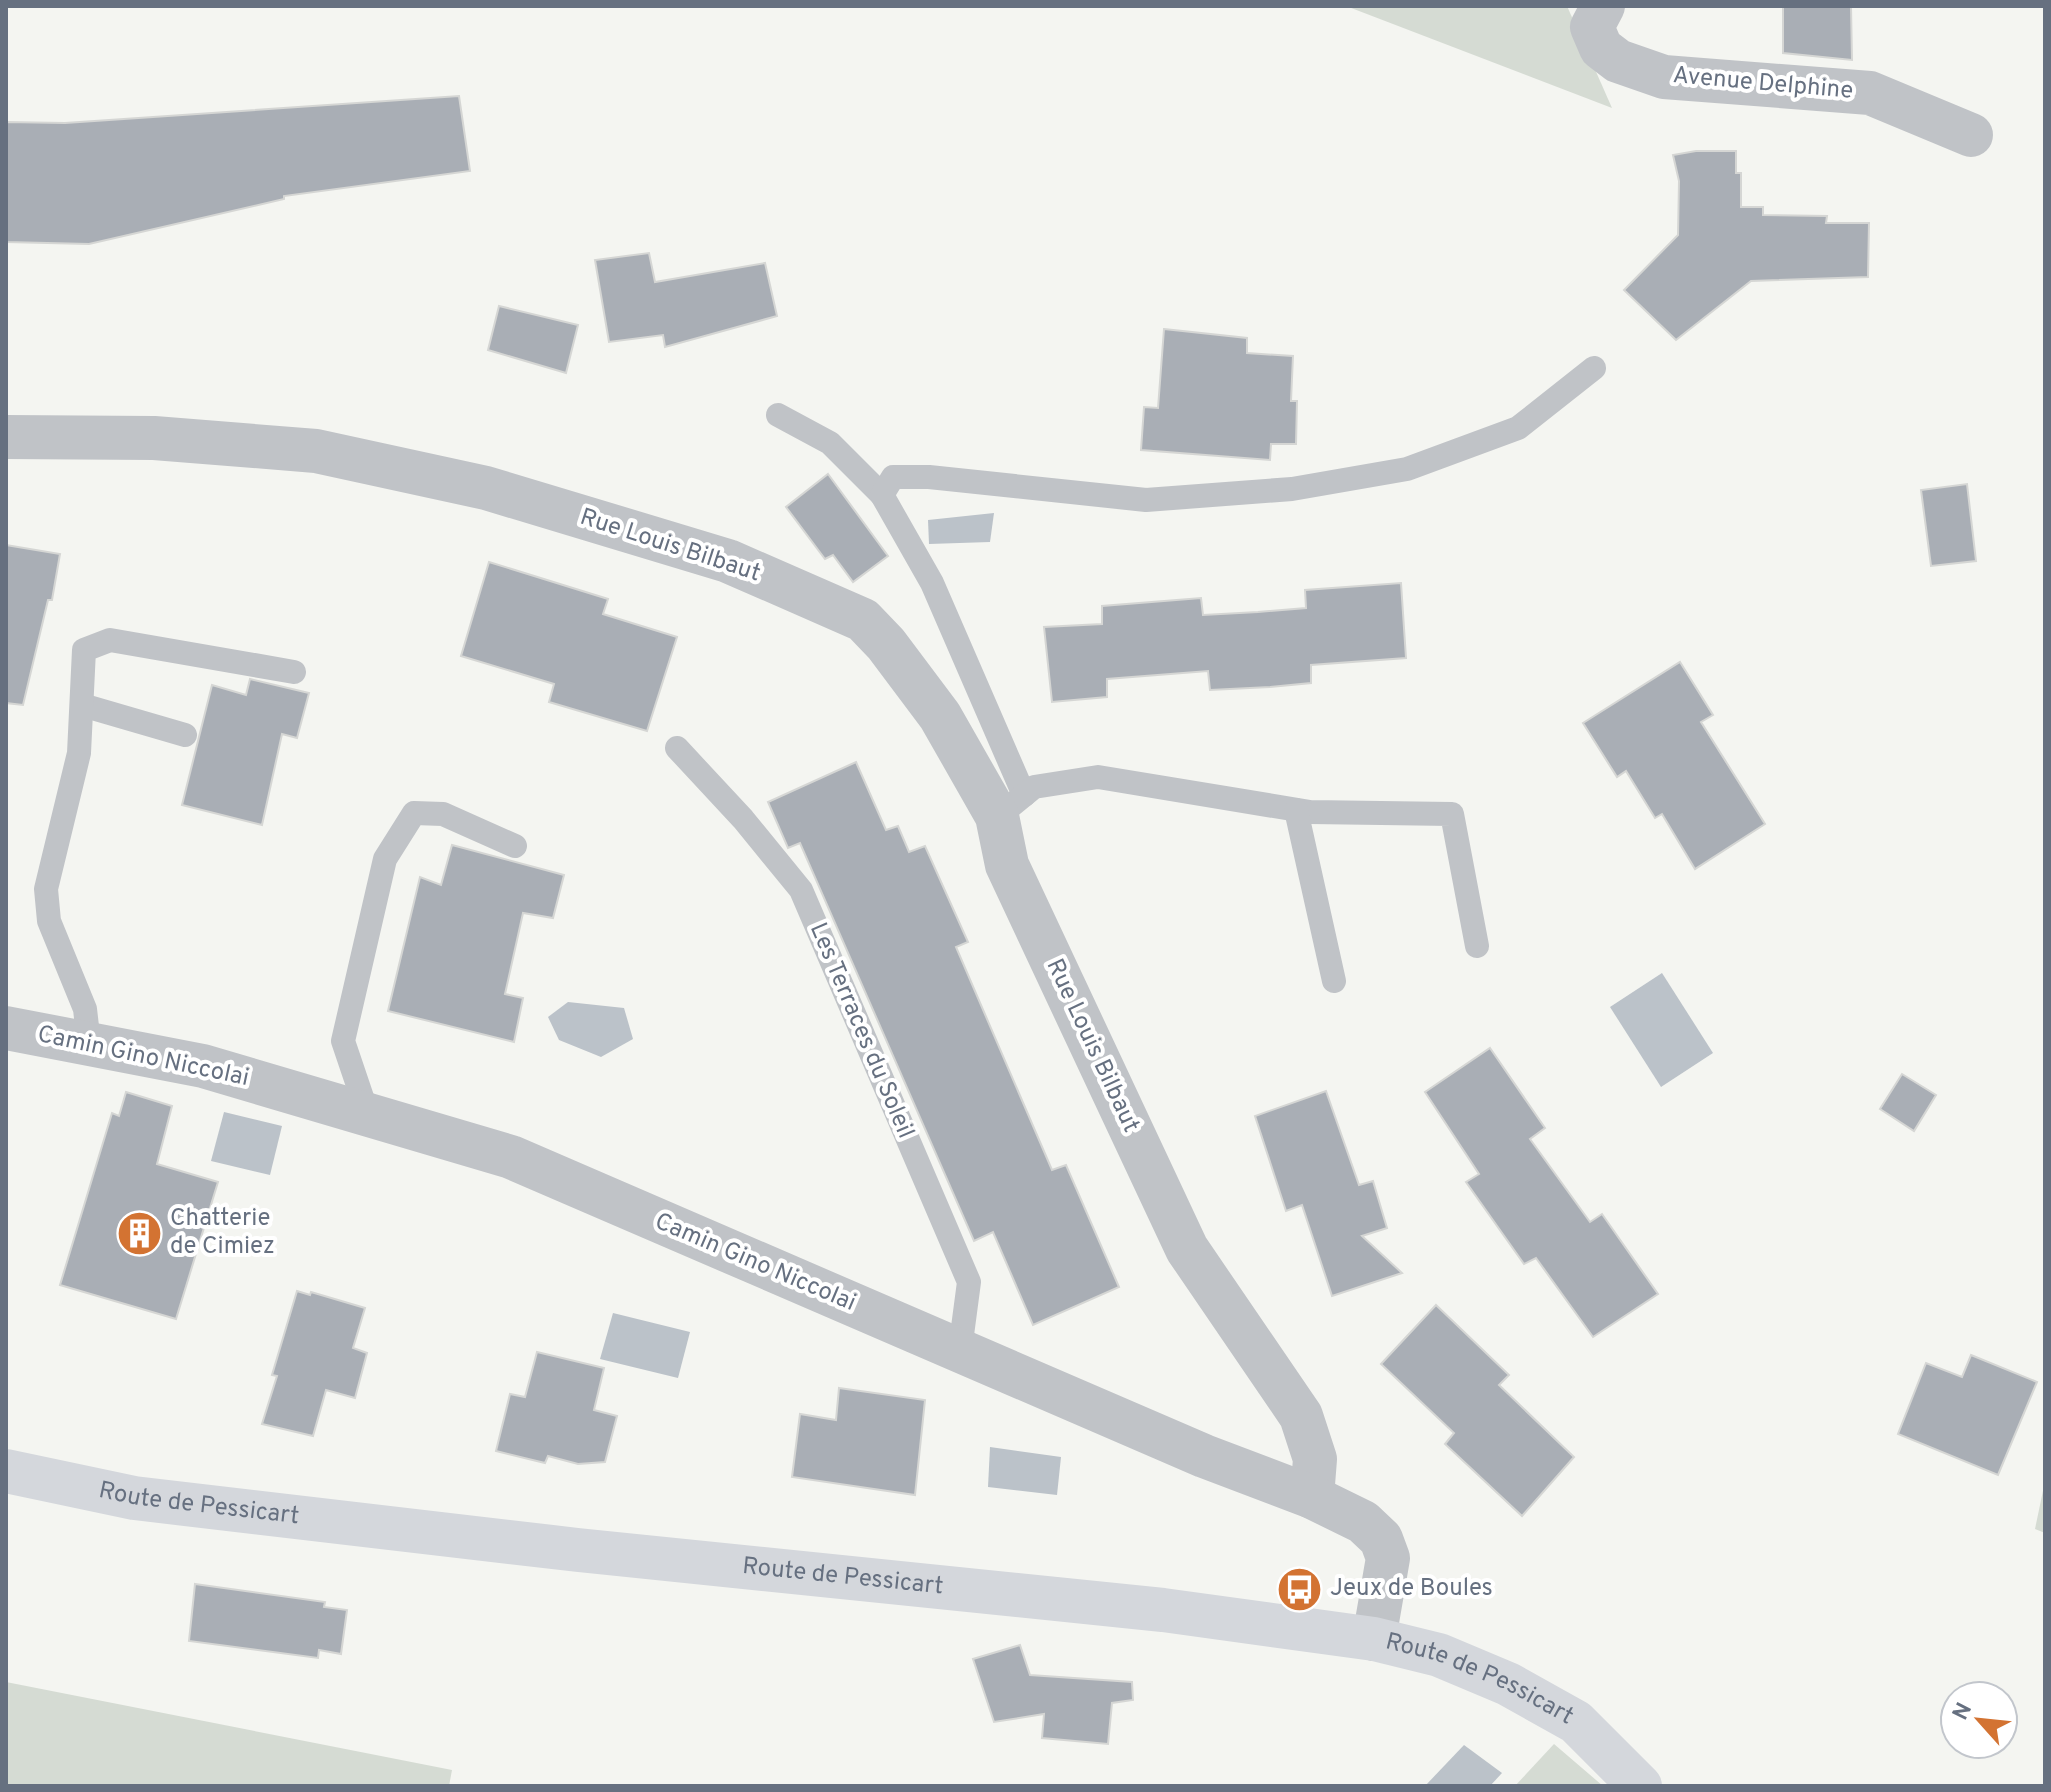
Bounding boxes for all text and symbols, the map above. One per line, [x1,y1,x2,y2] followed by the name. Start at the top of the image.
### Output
[1671,61,1855,107] street label: Avenue Delphine
[576,503,764,589] street label: Rue Louis Bilbaut
[802,919,920,1143] street label: Les Terraces du Soleil
[1039,954,1145,1138] street label: Rue Louis Bilbaut
[35,1020,251,1094] street label: Camin Gino Niccolai
[170,1204,275,1262] place label: Chatterie de Cimiez
[650,1207,860,1319] street label: Camin Gino Niccolai
[115,1209,163,1257] building icon: Chatterie de Cimiez
[96,1476,301,1532] street label: Route de Pessicart
[741,1552,945,1602] street label: Route de Pessicart
[1275,1565,1323,1613] bus stop icon: Jeux de Boules
[1330,1574,1493,1604] place label: Jeux de Boules
[1382,1627,1578,1732] street label: Route de Pessicart
[1939,1680,2019,1760] north arrow
[1948,1699,1979,1725] text: N

